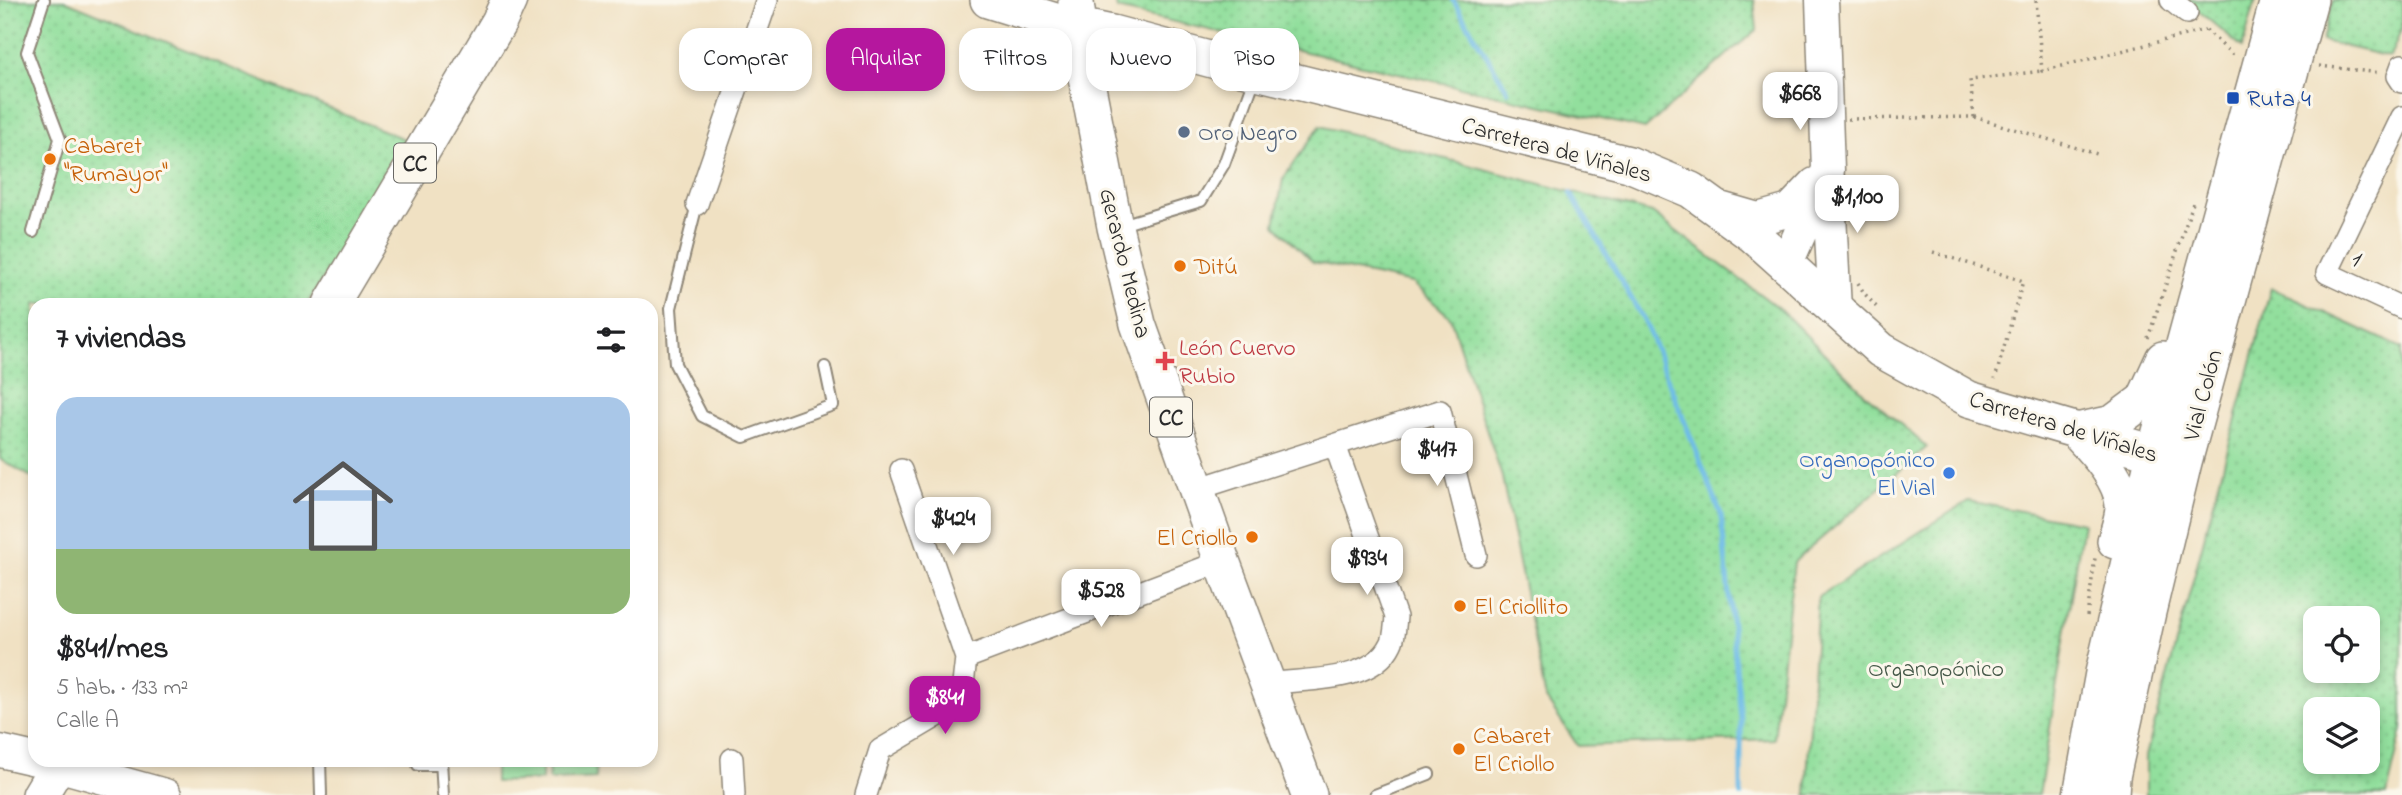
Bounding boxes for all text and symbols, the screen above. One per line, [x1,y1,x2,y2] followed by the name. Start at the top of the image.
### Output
[679,28,812,91] chip: Comprar
[826,28,945,91] chip: Alquilar
[959,28,1072,91] chip: Filtros
[1086,28,1196,91] chip: Nuevo
[1210,28,1299,91] chip: Piso
[1759,72,1841,132] pin: $668
[1779,78,1821,111] text: $668
[2247,83,2311,118] place label: Ruta 4
[2225,90,2241,106] marker: Ruta 4
[1457,109,1655,194] street label: Carretera de Viñales
[1198,117,1297,152] place label: Oro Negro
[1176,124,1192,140] marker: Oro Negro
[64,130,168,194] place label: Cabaret "Rumayor"
[394,144,436,182] road number: CC
[42,151,58,167] marker: Cabaret "Rumayor"
[1800,176,1914,235] pin: $1,100
[1831,181,1883,214] text: $1,100
[1088,185,1159,342] street label: Gerardo Medina
[2345,243,2367,278] street label: 1
[1193,251,1238,286] place label: Ditú
[1172,258,1188,274] marker: Ditú
[56,318,186,362] text: 7 viviendas
[592,321,630,359] icon: filters
[1179,332,1296,395] place label: León Cuervo Rubio
[2175,346,2233,446] street label: Vial Colón
[1157,353,1173,369] marker: León Cuervo Rubio
[1965,383,2162,474] street label: Carretera de Viñales
[1150,398,1192,436] road number: CC
[1396,428,1478,488] pin: $417
[1417,434,1457,467] text: $417
[280,443,406,569] icon: home
[1799,444,1935,507] place label: Organopónico El Vial
[1941,465,1957,481] marker: Organopónico El Vial
[912,498,994,557] pin: $424
[931,503,975,536] text: $424
[1156,522,1238,557] place label: El Criollo
[1244,529,1260,545] marker: El Criollo
[1326,538,1408,597] pin: $934
[1347,543,1387,576] text: $934
[1060,570,1142,629] pin: $528
[1077,575,1125,608] text: $528
[1474,591,1568,626] place label: El Criollito
[1452,598,1468,614] marker: El Criollito
[2303,606,2380,774] map controls
[2303,606,2380,683] button: locate
[56,628,169,672] text: $841/mes
[1868,653,2004,688] park label: Organopónico
[56,672,188,705] text: 5 hab. · 133 m²
[904,676,986,736] pin: $841
[925,682,965,715] text: $841
[2303,697,2380,774] button: layers
[56,705,119,738] text: Calle A
[1473,720,1555,783] place label: Cabaret El Criollo
[1451,741,1467,757] marker: Cabaret El Criollo

